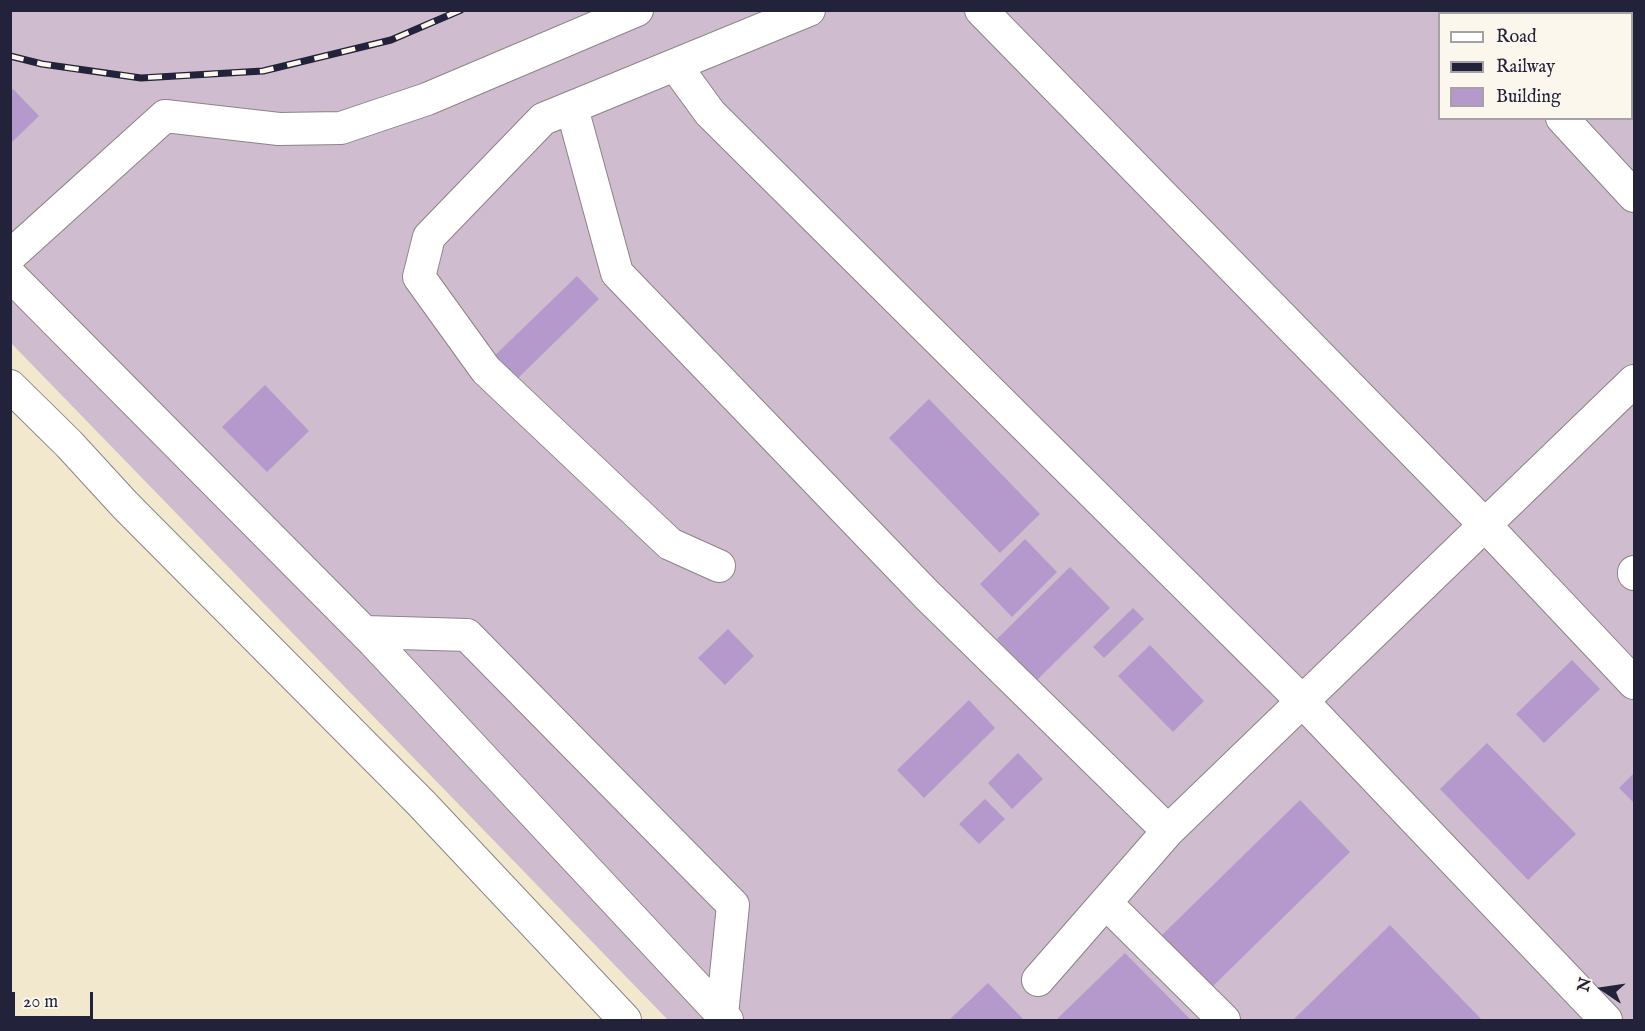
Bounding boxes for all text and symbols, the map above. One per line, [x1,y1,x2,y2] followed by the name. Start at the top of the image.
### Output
[1438,12,1633,120] legend
[1496,26,1537,49] text: Road
[1496,56,1555,79] text: Railway
[1496,86,1561,109] text: Building
[1573,959,1633,1019] north arrow
[1574,976,1597,994] text: N
[15,980,96,1018] scale bar
[23,991,58,1014] text: 20 m

